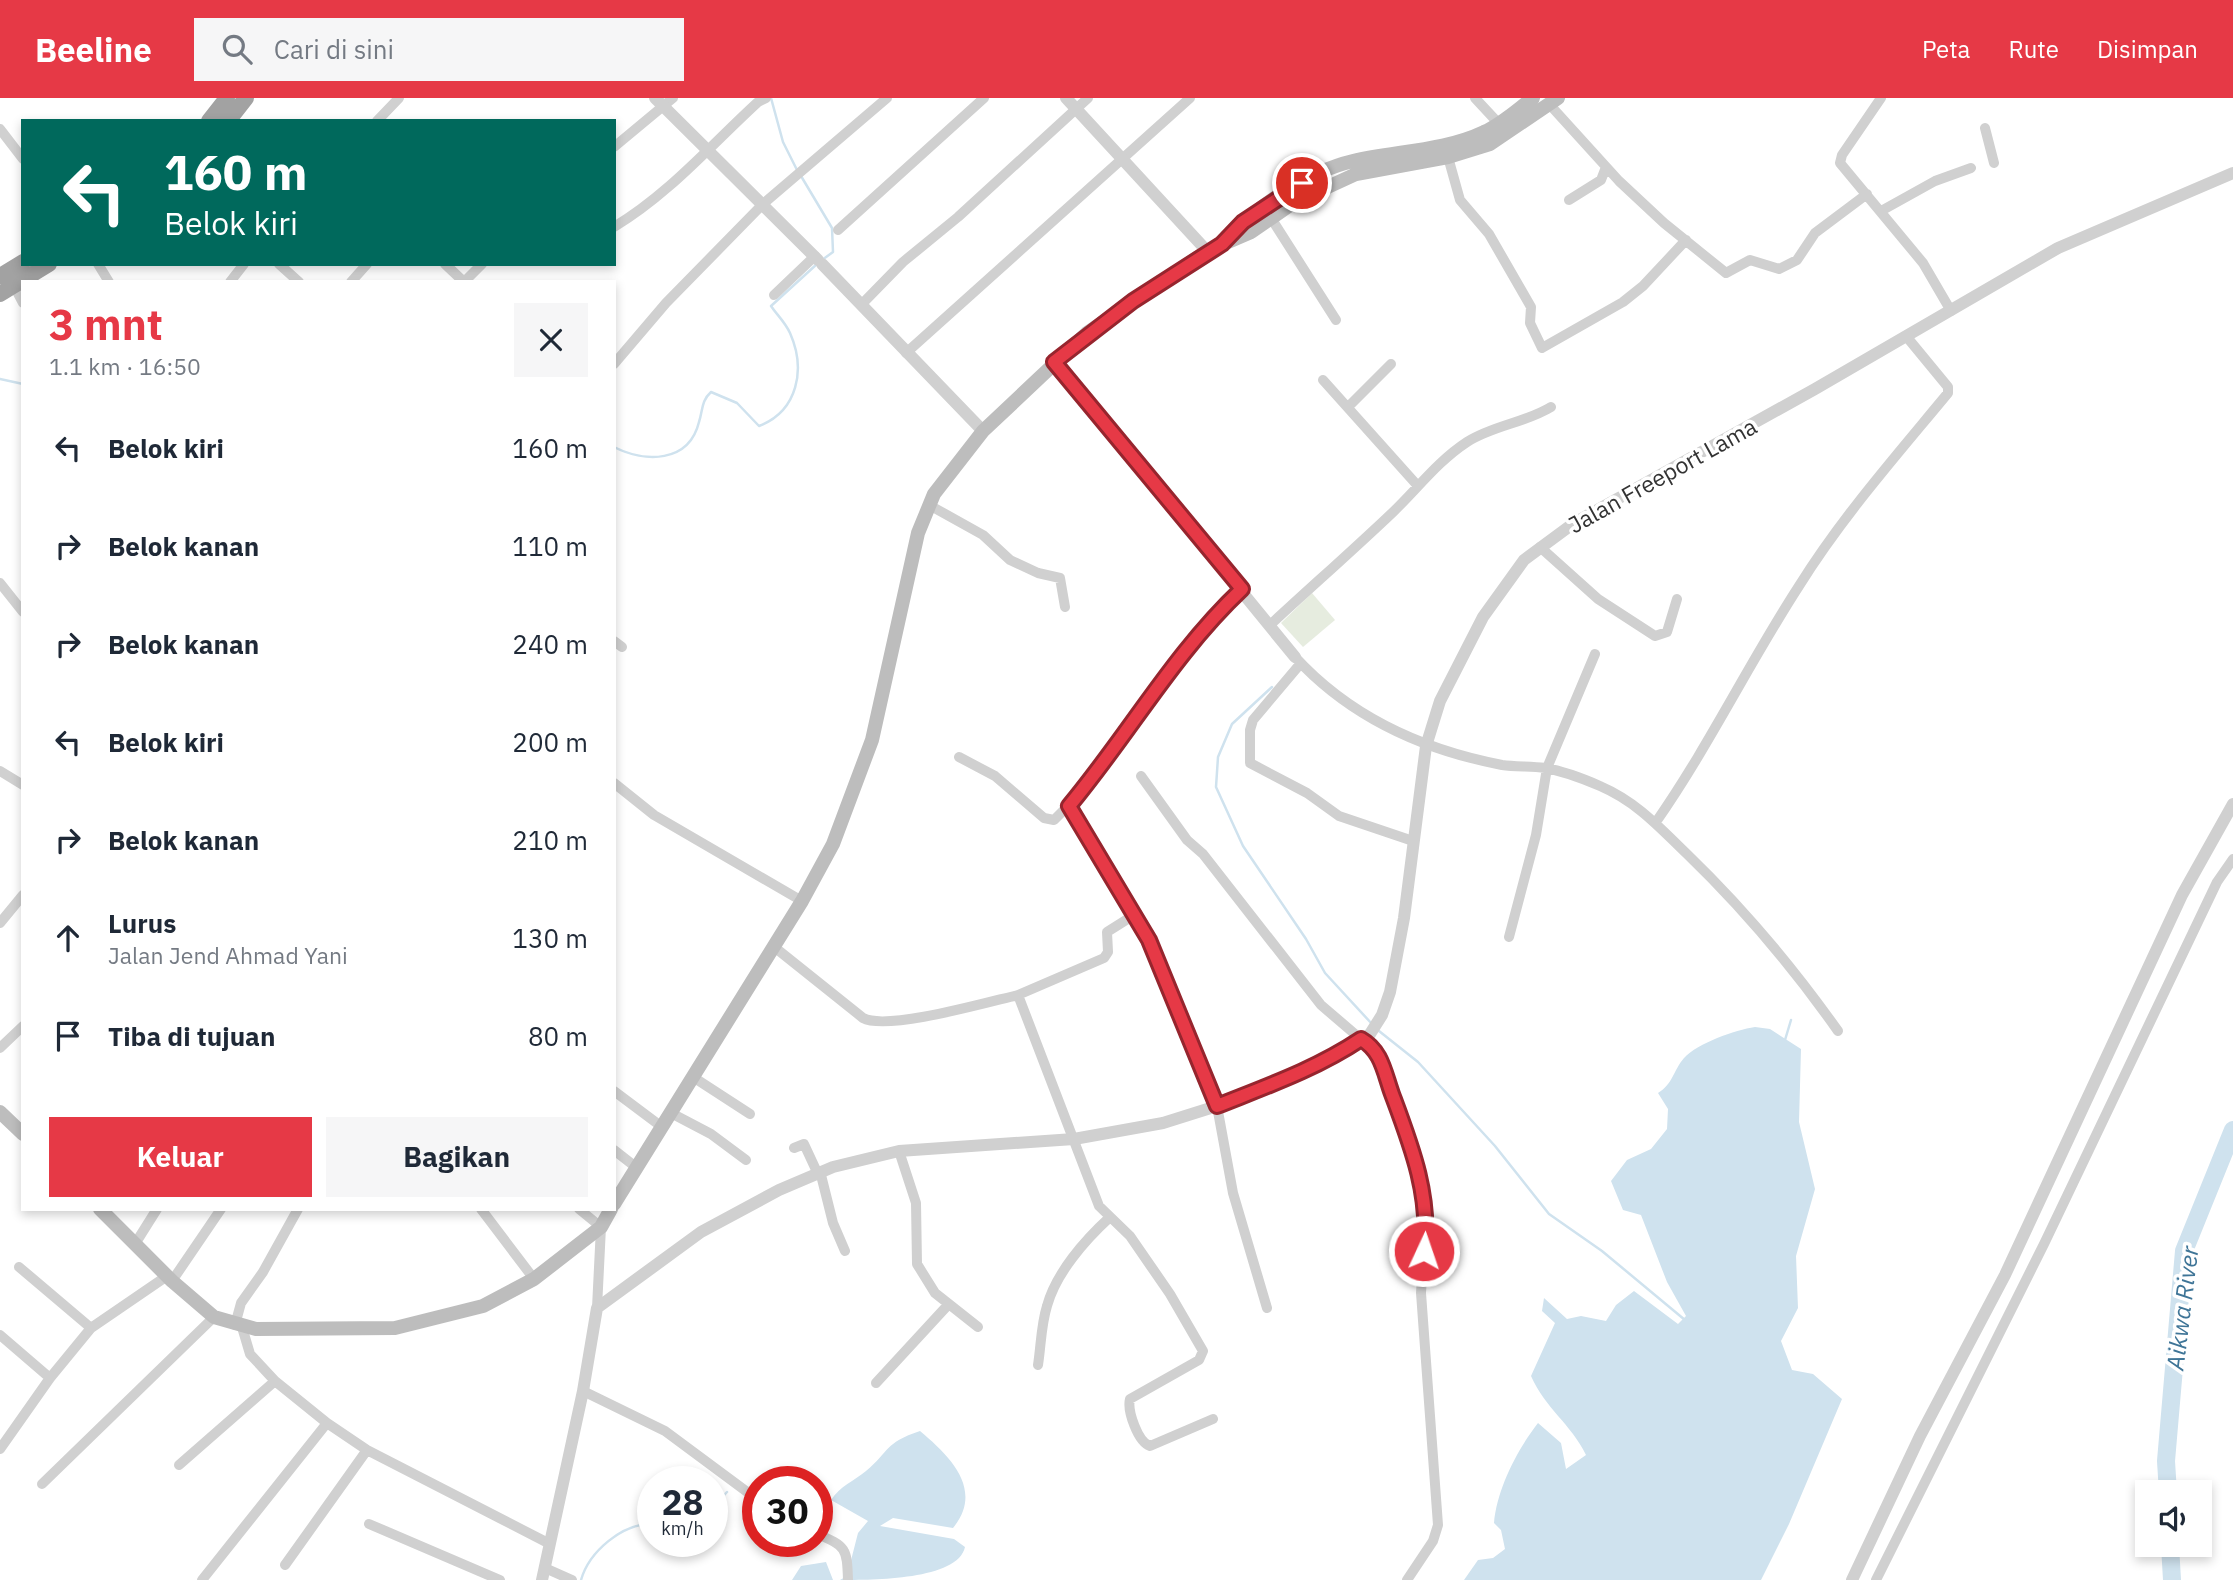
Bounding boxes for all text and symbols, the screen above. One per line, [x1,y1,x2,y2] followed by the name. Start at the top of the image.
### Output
[194,18,684,81] search box
[35,28,152,71] text: Beeline
[218,30,256,68] icon: search
[274,32,394,66] text: Cari di sini
[1922,33,1970,65] text: Peta
[2008,33,2059,65] text: Rute
[2097,33,2198,65] text: Disimpan
[164,140,308,203] text: 160 m
[49,147,140,238] icon: left
[1272,153,1332,213] pin
[1283,164,1321,202] icon: arrive
[164,202,298,244] text: Belok kiri
[49,297,163,352] text: 3 mnt
[514,303,588,377] button: close
[49,351,201,381] text: 1.1 km · 16:50
[1562,411,1762,539] street label: Jalan Freeport Lama
[49,429,87,467] icon: left
[108,431,224,465] text: Belok kiri
[512,431,588,465] text: 160 m
[49,527,87,565] icon: right
[108,529,259,563] text: Belok kanan
[512,529,588,563] text: 110 m
[49,625,87,663] icon: right
[108,627,259,661] text: Belok kanan
[512,627,588,661] text: 240 m
[49,723,87,761] icon: left
[108,725,224,759] text: Belok kiri
[512,725,588,759] text: 200 m
[49,821,87,859] icon: right
[108,823,259,857] text: Belok kanan
[512,823,588,857] text: 210 m
[108,906,176,940] text: Lurus
[49,919,87,957] icon: ahead
[512,921,588,955] text: 130 m
[108,940,348,970] text: Jalan Jend Ahmad Yani
[49,1017,87,1055] icon: arrive
[108,1019,275,1053] text: Tiba di tujuan
[528,1019,588,1053] text: 80 m
[49,1117,312,1197] button: Keluar
[326,1117,588,1197] button: Bagikan
[1387,1214,1461,1288] position arrow
[2158,1243,2206,1373] water label: Aikwa River
[742,1466,833,1557] speed limit sign: 30
[661,1479,704,1525] text: 28
[2135,1480,2212,1557] map controls
[2135,1480,2212,1557] button: sound
[661,1517,704,1540] text: km/h

